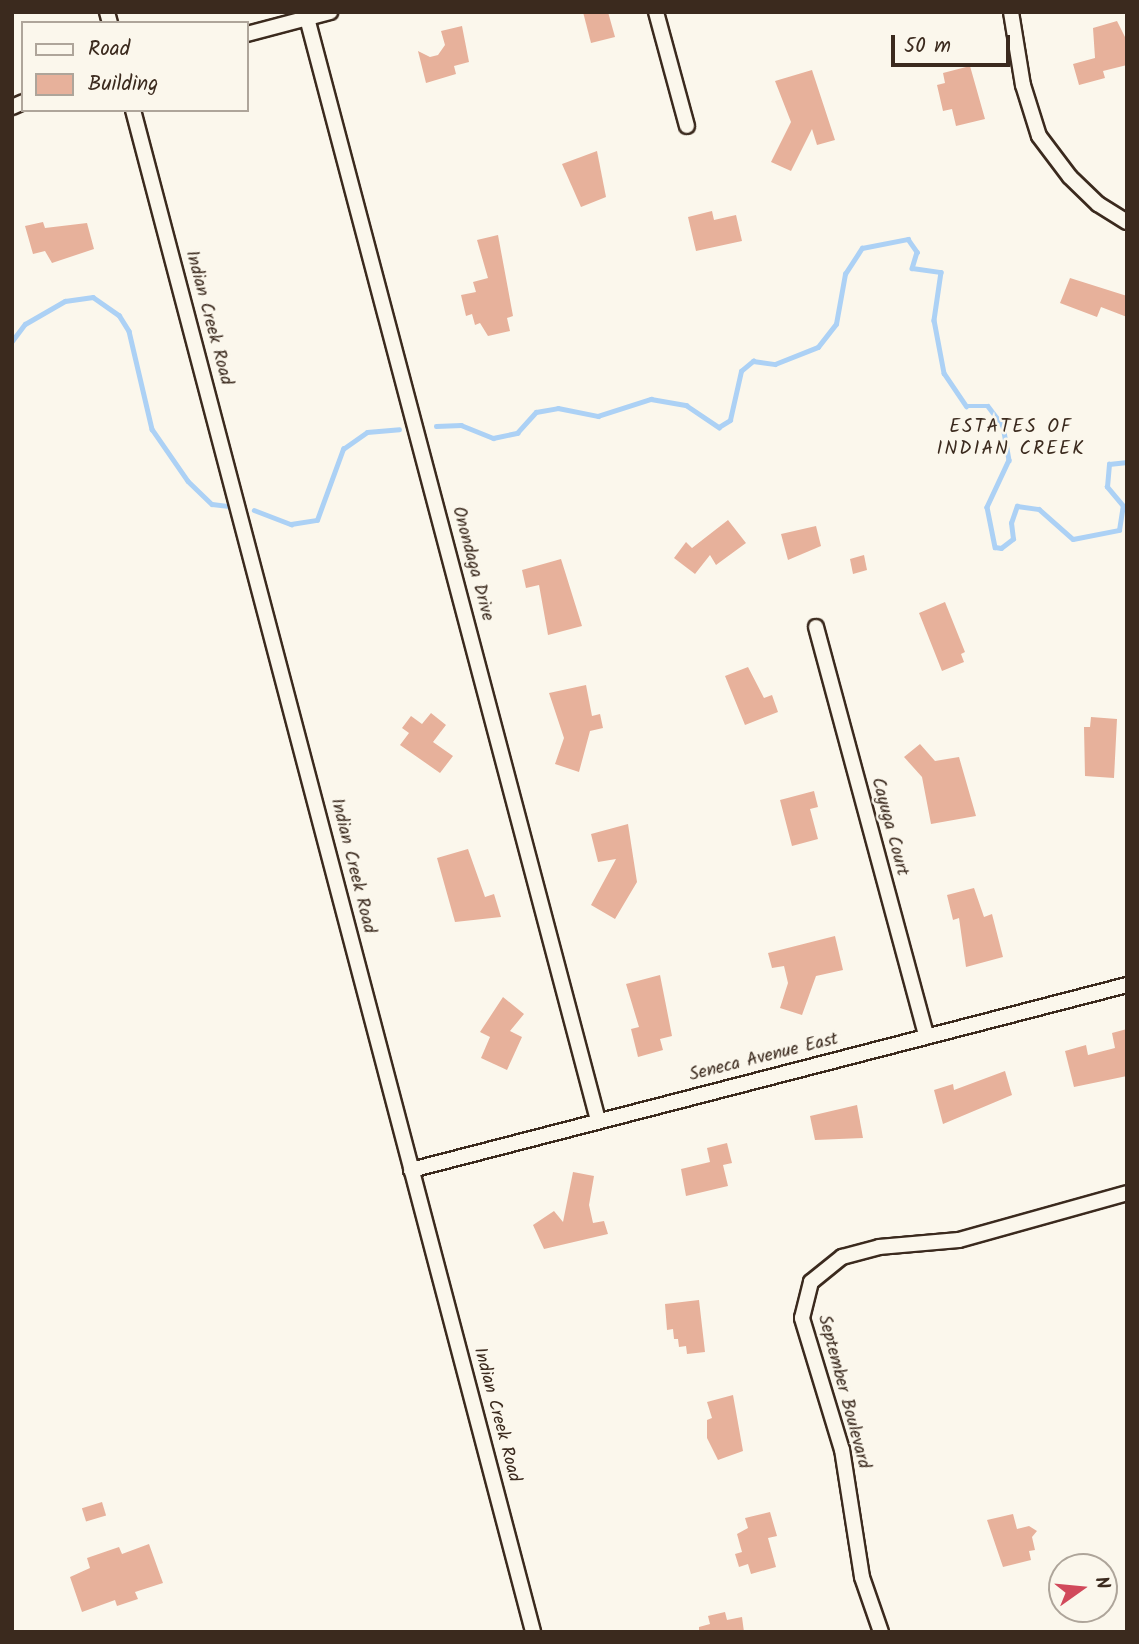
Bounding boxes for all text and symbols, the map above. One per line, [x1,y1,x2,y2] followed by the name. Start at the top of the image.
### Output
[21,21,248,112] legend
[894,21,1013,65] scale bar
[904,30,951,63] text: 50 m
[88,33,130,66] text: Road
[88,68,158,101] text: Building
[180,248,236,388] street label: Indian Creek Road
[938,417,1084,461] district label: ESTATES OF INDIAN CREEK
[446,504,498,624] street label: Onondaga Drive
[865,775,913,879] street label: Cayuga Court
[325,796,379,936] street label: Indian Creek Road
[687,1029,841,1087] street label: Seneca Avenue East
[812,1313,874,1471] street label: September Boulevard
[468,1345,524,1485] street label: Indian Creek Road
[1048,1553,1118,1623] north arrow
[1085,1573,1117,1593] text: N

